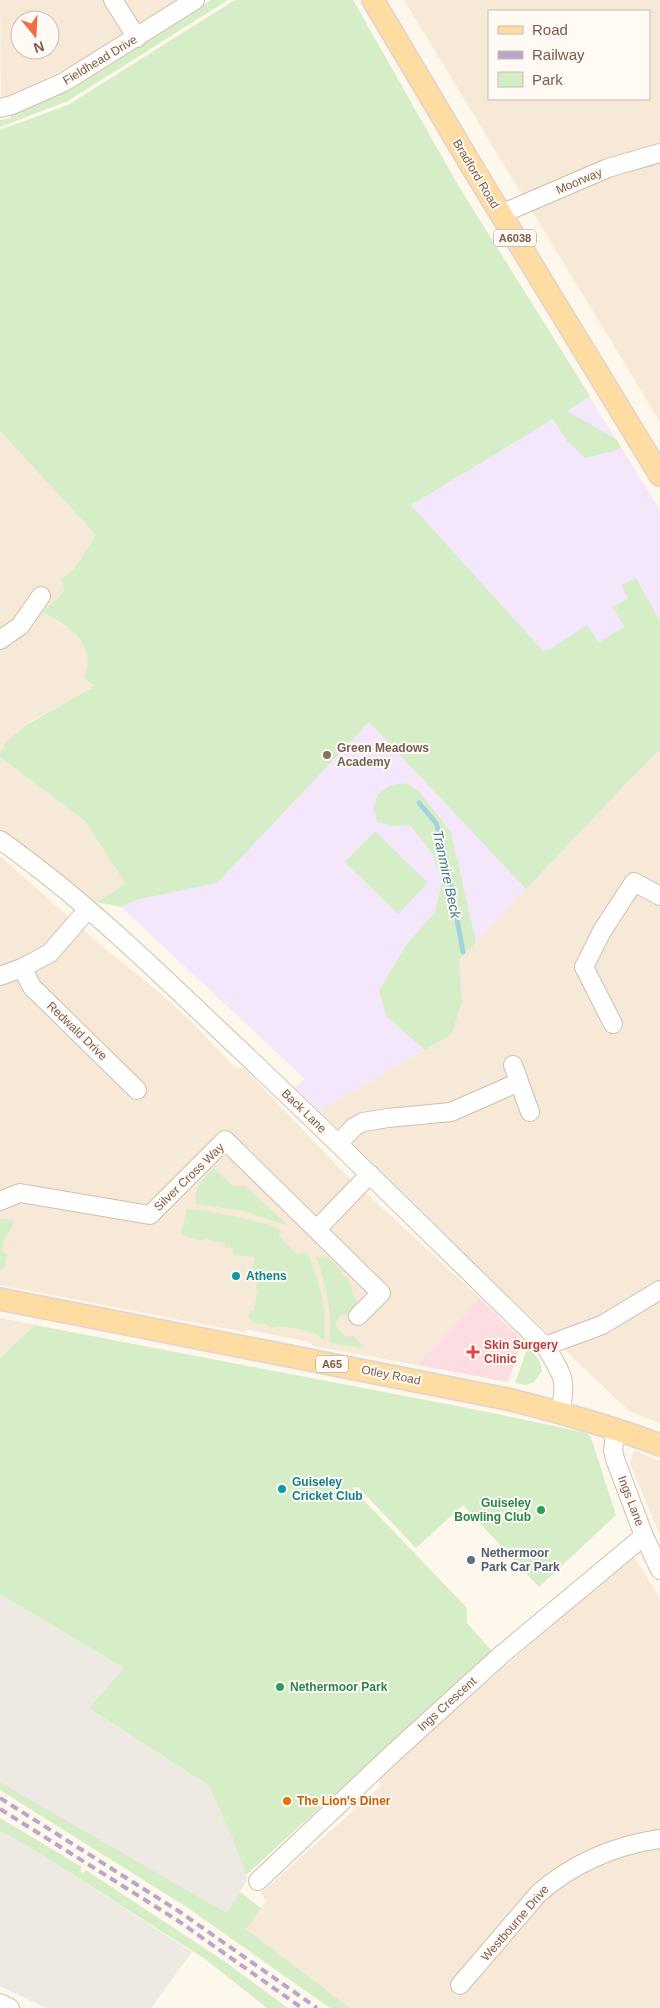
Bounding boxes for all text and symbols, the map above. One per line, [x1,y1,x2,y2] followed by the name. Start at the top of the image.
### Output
[10,10,60,60] north arrow
[488,10,650,100] legend
[532,21,568,38] text: Road
[60,32,140,88] street label: Fieldhead Drive
[32,38,46,57] text: N
[532,46,585,63] text: Railway
[532,71,563,88] text: Park
[450,137,502,211] street label: Bradford Road
[554,165,604,197] street label: Moorway
[494,230,536,247] road number: A6038
[337,741,429,769] place label: Green Meadows Academy
[321,749,333,761] marker: Green Meadows Academy
[430,828,464,921] water label: Tranmire Beck
[44,999,110,1063] street label: Redwald Drive
[279,1086,329,1136] street label: Back Lane
[151,1140,227,1214] street label: Silver Cross Way
[246,1269,287,1283] place label: Athens
[230,1270,242,1282] marker: Athens
[484,1338,558,1366] place label: Skin Surgery Clinic
[466,1345,480,1359] marker: Skin Surgery Clinic
[316,1356,348,1372] road number: A65
[360,1362,422,1388] street label: Otley Road
[615,1474,647,1528] street label: Ings Lane
[292,1475,363,1503] place label: Guiseley Cricket Club
[276,1483,288,1495] marker: Guiseley Cricket Club
[454,1496,531,1524] place label: Guiseley Bowling Club
[535,1504,547,1516] marker: Guiseley Bowling Club
[481,1546,560,1574] place label: Nethermoor Park Car Park
[465,1554,477,1566] marker: Nethermoor Park Car Park
[415,1674,480,1734] street label: Ings Crescent
[290,1680,388,1694] place label: Nethermoor Park
[274,1681,286,1693] marker: Nethermoor Park
[297,1794,391,1808] place label: The Lion's Diner
[281,1795,293,1807] marker: The Lion's Diner
[478,1882,552,1964] street label: Westbourne Drive

